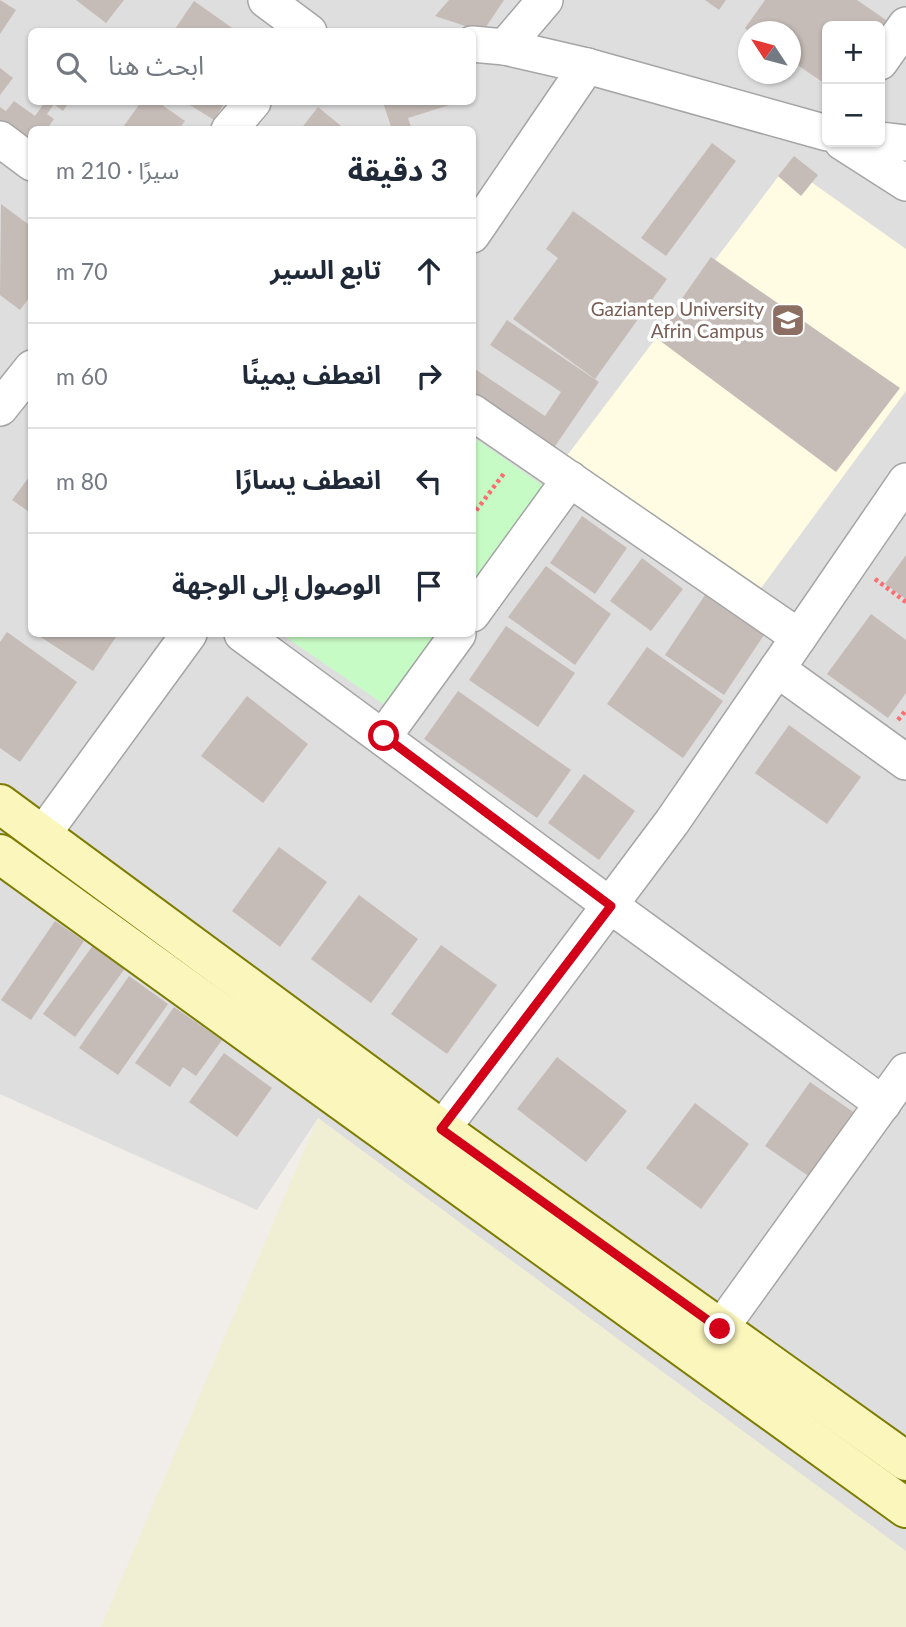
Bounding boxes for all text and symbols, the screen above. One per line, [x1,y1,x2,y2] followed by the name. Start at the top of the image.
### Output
[738,21,801,84] north arrow
[822,21,885,147] map controls
[822,21,885,84] button: +
[28,28,476,105] search box
[52,48,90,86] icon: search
[108,49,204,81] text: ابحث هنا
[822,84,885,147] button: −
[348,151,448,187] text: 3 دقيقة
[56,156,179,184] text: سيرًا · 210 m
[410,252,448,290] icon: ahead
[270,253,381,285] text: تابع السير
[56,257,108,285] text: 70 m
[591,297,764,342] place label: Gaziantep University Afrin Campus
[769,301,807,339] school or university icon: Gaziantep University Afrin Campus
[410,357,448,395] icon: right
[242,358,381,390] text: انعطف يمينًا
[56,362,108,390] text: 60 m
[410,462,448,500] icon: left
[235,463,381,495] text: انعطف يسارًا
[56,467,108,495] text: 80 m
[410,567,448,605] icon: arrive
[172,568,381,600] text: الوصول إلى الوجهة
[368,720,399,751] route start
[704,1313,735,1344] route end

